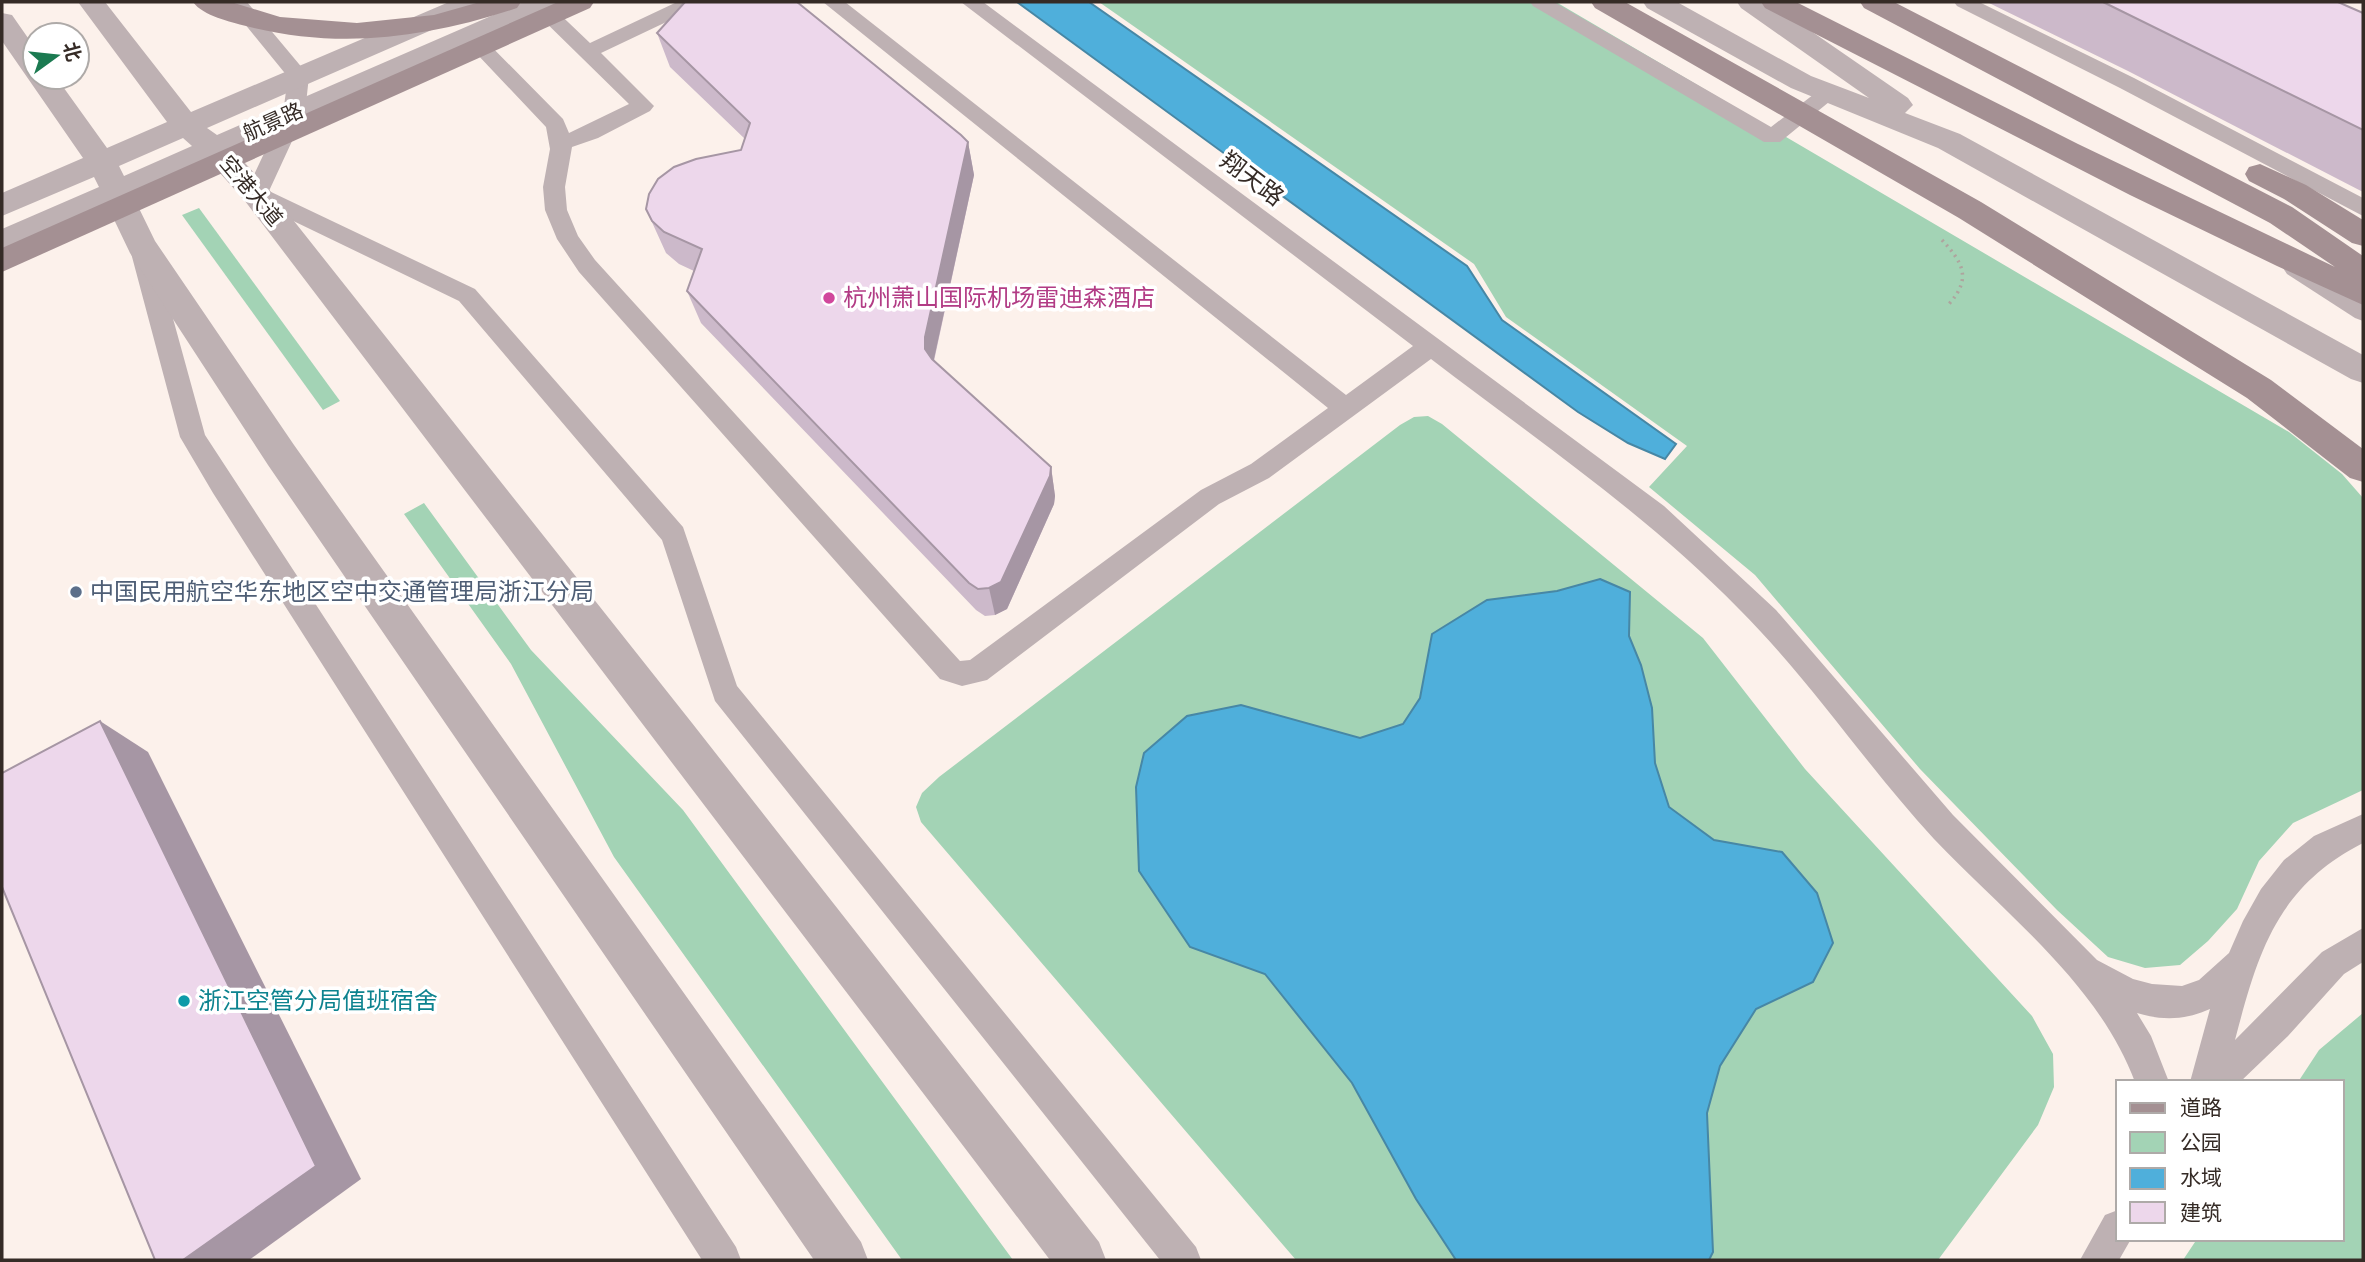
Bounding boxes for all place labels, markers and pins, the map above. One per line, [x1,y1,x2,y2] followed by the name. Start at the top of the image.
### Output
[843,284,1155,312] place label: 杭州萧山国际机场雷迪森酒店
[821,290,837,306] marker: 杭州萧山国际机场雷迪森酒店
[90,578,594,606] place label: 中国民用航空华东地区空中交通管理局浙江分局
[68,584,84,600] marker: 中国民用航空华东地区空中交通管理局浙江分局
[198,987,438,1015] place label: 浙江空管分局值班宿舍
[176,993,192,1009] marker: 浙江空管分局值班宿舍

